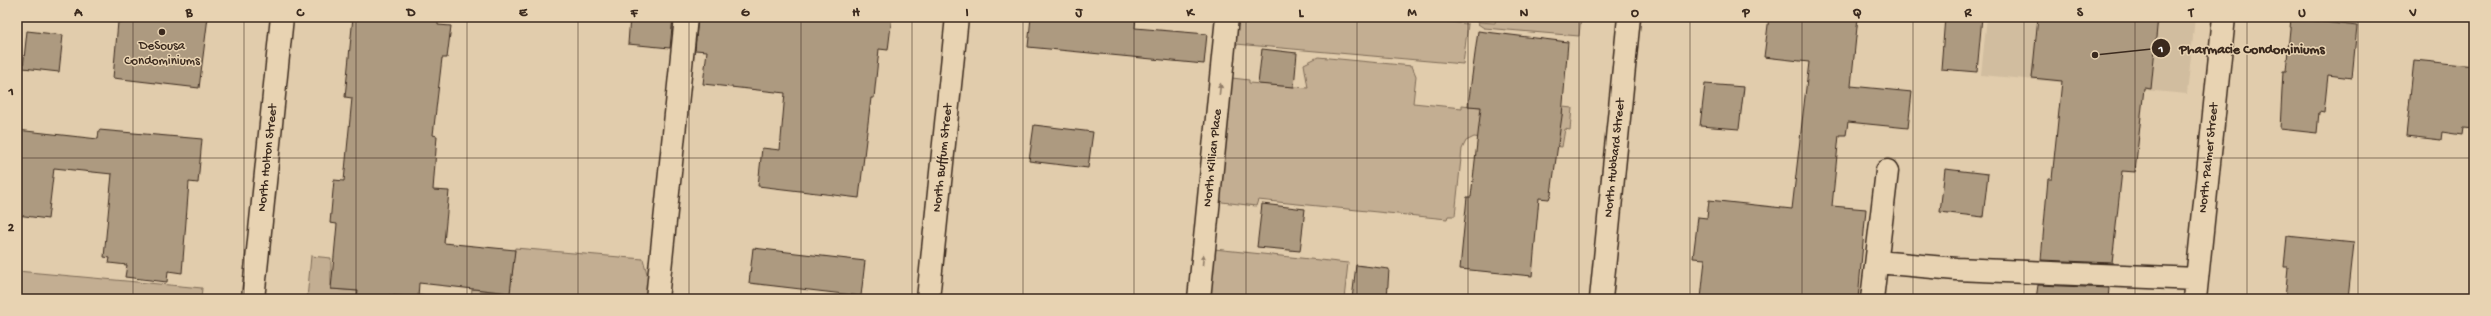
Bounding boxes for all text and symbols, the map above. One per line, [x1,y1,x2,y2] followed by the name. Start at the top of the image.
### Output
[73,6,83,21] text: A
[185,6,194,21] text: B
[295,6,305,21] text: C
[406,6,416,21] text: D
[519,6,528,21] text: E
[630,6,639,21] text: F
[741,6,750,21] text: G
[852,6,860,21] text: H
[965,6,969,21] text: I
[1075,6,1084,21] text: J
[1185,6,1195,21] text: K
[1299,6,1305,21] text: L
[1407,6,1417,21] text: M
[1520,6,1529,21] text: N
[1631,6,1639,21] text: O
[1741,6,1750,21] text: P
[1853,6,1862,21] text: Q
[1964,6,1973,21] text: R
[2077,6,2084,21] text: S
[2187,6,2194,21] text: T
[2298,6,2306,21] text: U
[2408,6,2417,21] text: V
[157,27,167,37] marker: DeSousa Condominiums
[2151,35,2332,61] callout: Pharmacie Condominiums
[124,39,201,69] place label: DeSousa Condominiums
[2178,42,2326,59] text: Pharmacie Condominiums
[2158,43,2164,57] text: 1
[1216,83,1223,95] one-way arrow
[7,85,14,100] text: 1
[1601,96,1629,218] street label: North Hubbard Street
[2196,100,2222,214] street label: North Palmer Street
[930,101,956,213] street label: North Buffum Street
[255,102,281,213] street label: North Holton Street
[1200,108,1226,208] street label: North Killian Place
[8,221,15,236] text: 2
[1199,254,1206,266] one-way arrow

